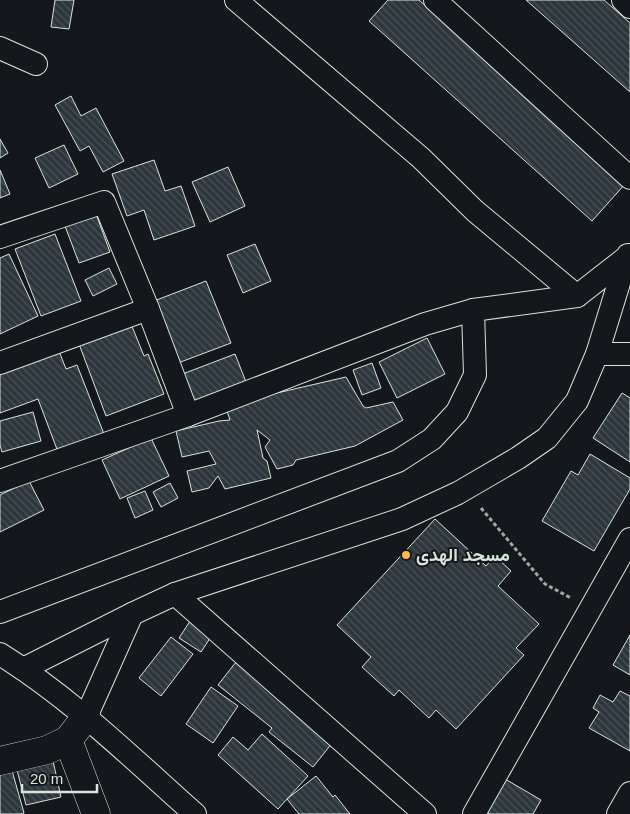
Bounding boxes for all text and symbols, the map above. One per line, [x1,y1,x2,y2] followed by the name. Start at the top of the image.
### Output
[416,545,510,566] place label: مسجد الهدى
[400,549,412,561] marker: مسجد الهدى
[22,762,98,794] scale bar
[30,770,63,787] text: 20 m

